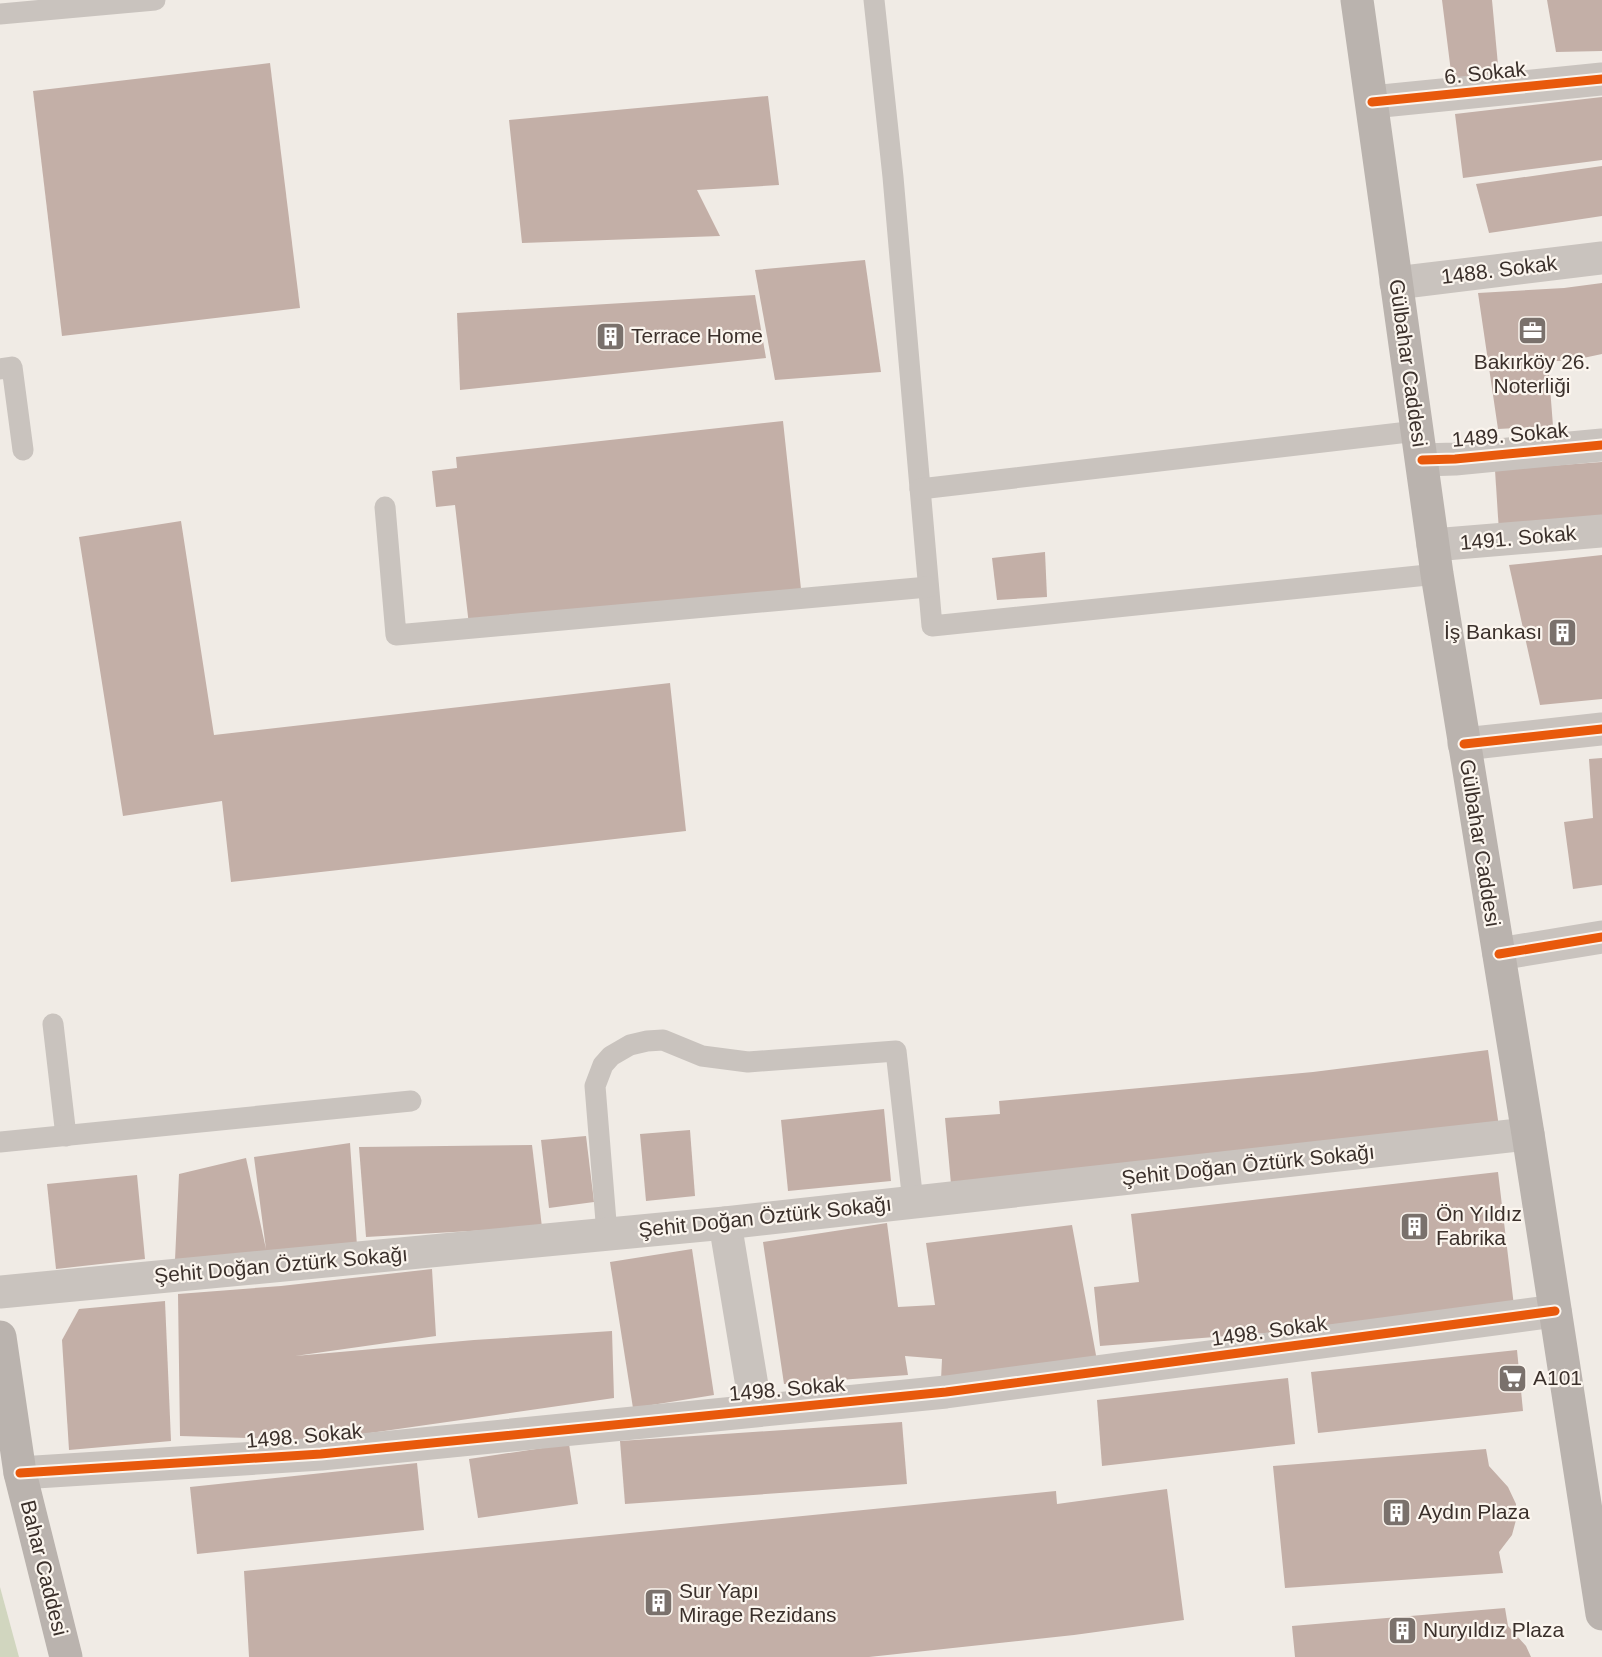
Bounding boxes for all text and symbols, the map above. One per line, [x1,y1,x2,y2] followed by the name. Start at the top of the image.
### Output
[1443,57,1527,88] street label: 6. Sokak
[1440,251,1559,288] street label: 1488. Sokak
[1385,278,1432,448] street label: Gülbahar Caddesi
[1516,315,1548,347] office icon: Bakırköy 26. Noterliği
[594,320,626,352] building icon: Terrace Home
[631,324,763,347] place label: Terrace Home
[1474,350,1590,397] place label: Bakırköy 26. Noterliği
[1451,418,1570,451] street label: 1489. Sokak
[1459,521,1578,554] street label: 1491. Sokak
[1547,616,1579,648] building icon: İş Bankası
[1444,620,1542,643] place label: İş Bankası
[1456,758,1505,928] street label: Gülbahar Caddesi
[1120,1140,1376,1189] street label: Şehit Doğan Öztürk Sokağı
[637,1192,893,1241] street label: Şehit Doğan Öztürk Sokağı
[1436,1202,1522,1249] place label: Ön Yıldız Fabrika
[1399,1210,1431,1242] building icon: Ön Yıldız Fabrika
[153,1242,409,1287] street label: Şehit Doğan Öztürk Sokağı
[1210,1311,1329,1350] street label: 1498. Sokak
[1496,1362,1528,1394] supermarket icon: A101
[1533,1366,1582,1389] place label: A101
[728,1372,847,1405] street label: 1498. Sokak
[245,1419,364,1452] street label: 1498. Sokak
[1381,1496,1413,1528] building icon: Aydın Plaza
[17,1498,72,1638] street label: Bahar Caddesi
[1418,1500,1530,1523] place label: Aydın Plaza
[679,1579,837,1626] place label: Sur Yapı Mirage Rezidans
[642,1587,674,1619] building icon: Sur Yapı Mirage Rezidans
[1386,1614,1418,1646] building icon: Nuryıldız Plaza
[1423,1618,1565,1641] place label: Nuryıldız Plaza

